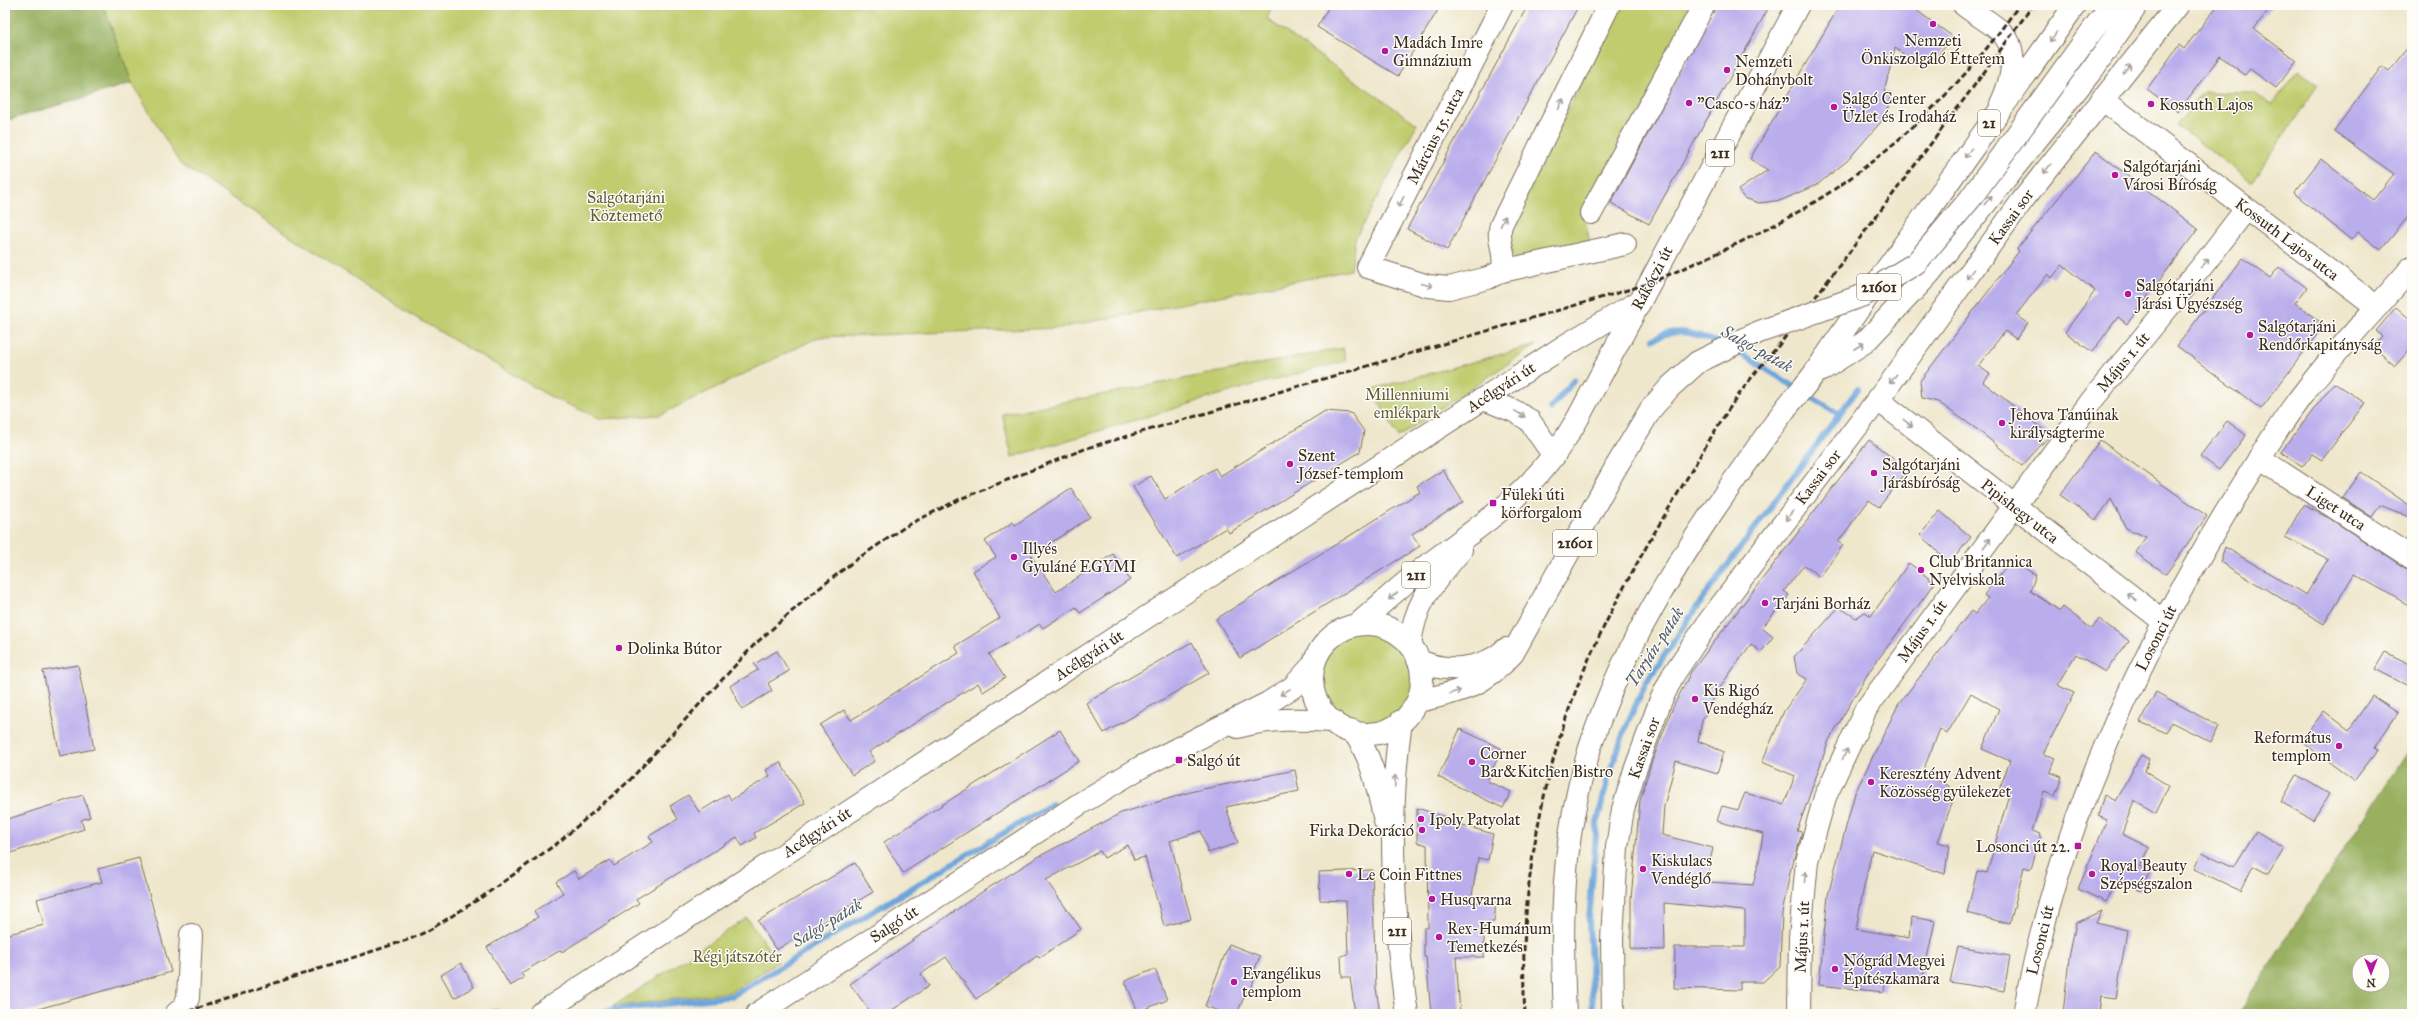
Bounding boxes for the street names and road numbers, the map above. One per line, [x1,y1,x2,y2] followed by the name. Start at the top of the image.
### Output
[1403,84,1468,187] street label: Március 15. utca
[1978,110,2000,136] road number: 21
[1706,140,1734,166] road number: 211
[1984,185,2038,249] street label: Kassai sor
[2231,194,2343,284] street label: Kossuth Lajos utca
[1627,242,1677,313] street label: Rákóczi út
[1857,274,1901,300] road number: 21601
[2093,328,2154,396] street label: Május 1. út
[1462,358,1540,418] street label: Acélgyári út
[1791,446,1845,508] street label: Kassai sor
[1977,475,2063,548] street label: Pipishegy utca
[2302,482,2370,535] street label: Liget utca
[1553,530,1597,556] road number: 21601
[1402,562,1430,588] road number: 211
[1893,596,1951,666] street label: Május 1. út
[2131,602,2181,674] street label: Losonci út
[1050,626,1128,686] street label: Acélgyári út
[1624,715,1664,781] street label: Kassai sor
[778,803,856,863] street label: Acélgyári út
[1791,900,1813,974] street label: Május 1. út
[866,901,922,947] street label: Salgó út
[2022,903,2058,977] street label: Losonci út
[1383,918,1411,944] road number: 211

